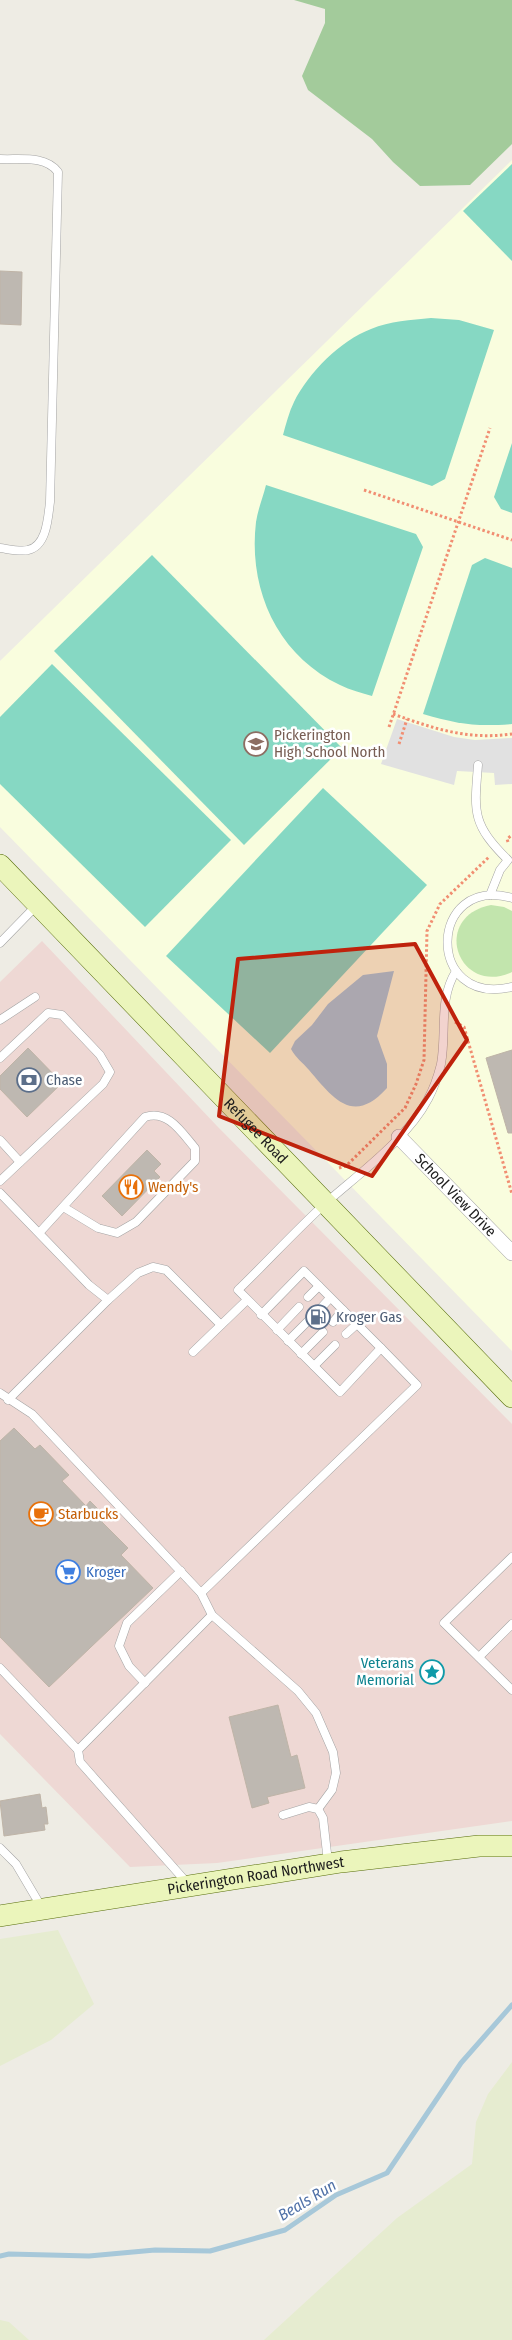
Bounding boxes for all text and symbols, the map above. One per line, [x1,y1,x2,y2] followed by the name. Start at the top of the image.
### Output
[274,726,385,761] place label: Pickerington High School North
[243,731,269,757] school or university icon: Pickerington High School North
[16,1067,42,1093] bank icon: Chase
[46,1071,82,1089] place label: Chase
[220,1094,292,1167] street label: Refugee Road
[411,1150,500,1240] street label: School View Drive
[118,1174,144,1200] restaurant icon: Wendy's
[148,1178,198,1196] place label: Wendy's
[305,1304,331,1330] fuel station icon: Kroger Gas
[336,1308,402,1326] place label: Kroger Gas
[28,1501,54,1527] cafe icon: Starbucks
[58,1505,118,1523] place label: Starbucks
[55,1559,81,1585] supermarket icon: Kroger
[86,1563,127,1581] place label: Kroger
[356,1654,414,1689] place label: Veterans Memorial
[419,1659,445,1685] place icon: Veterans Memorial
[166,1853,345,1898] street label: Pickerington Road Northwest
[274,2175,340,2225] water label: Beals Run

